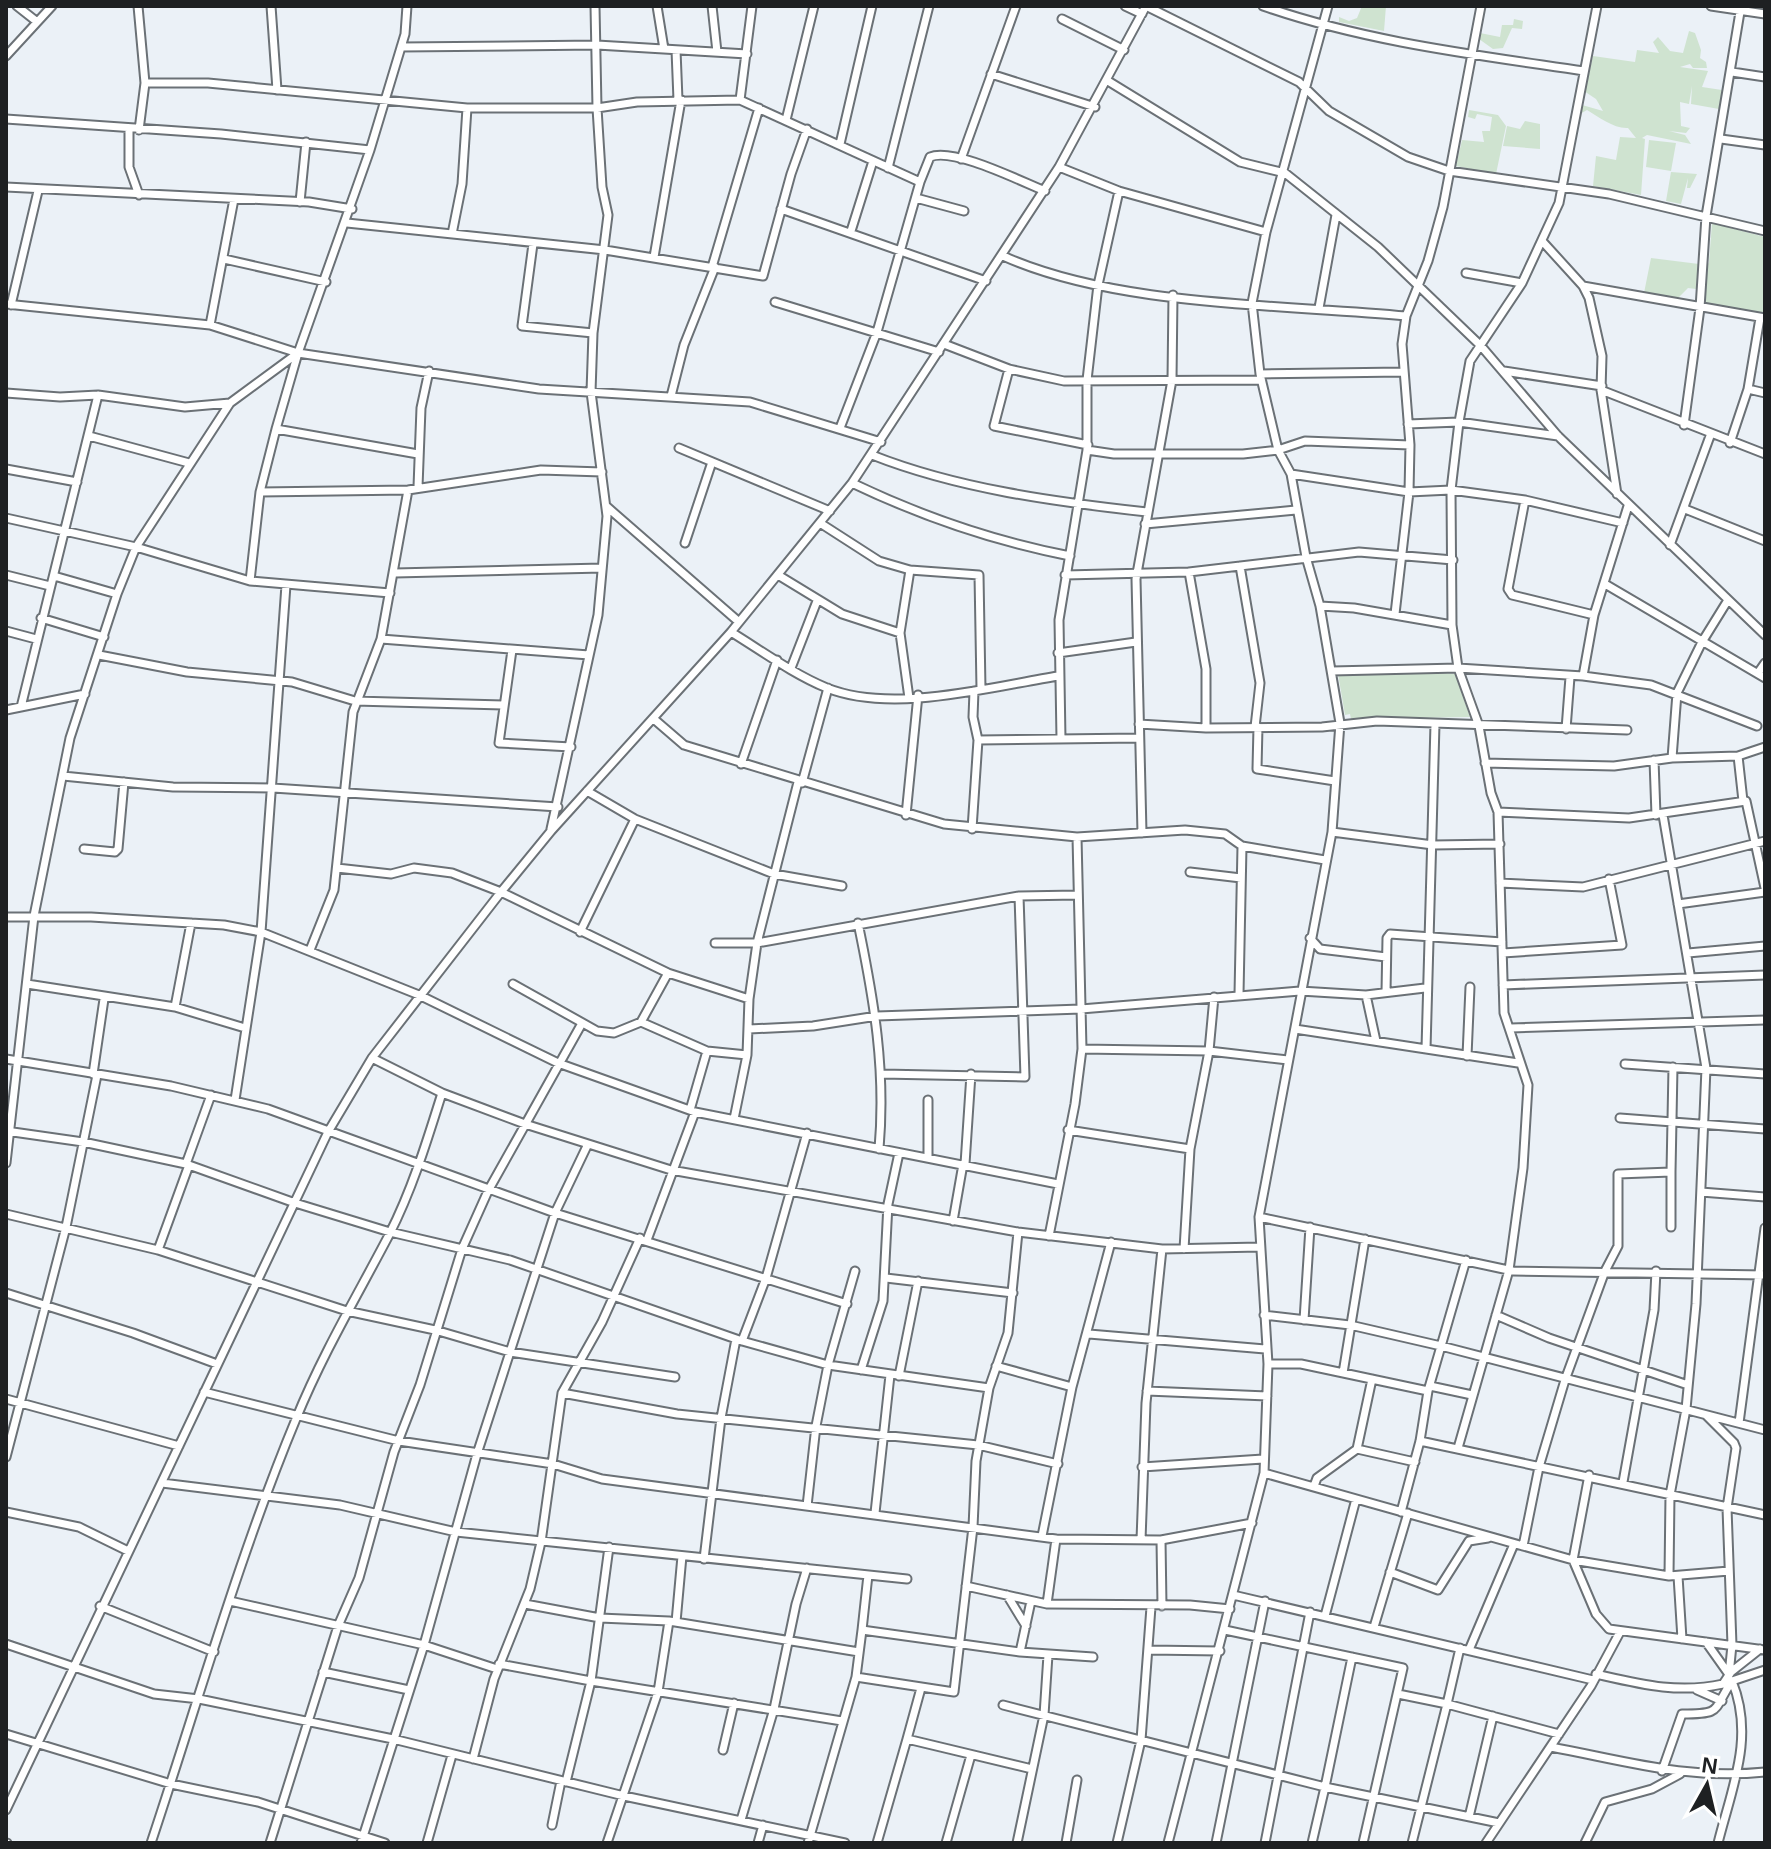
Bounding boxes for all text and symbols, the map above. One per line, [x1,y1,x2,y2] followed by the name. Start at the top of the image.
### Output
[1667,1745,1747,1825] north arrow
[1700,1752,1719,1779] text: N

